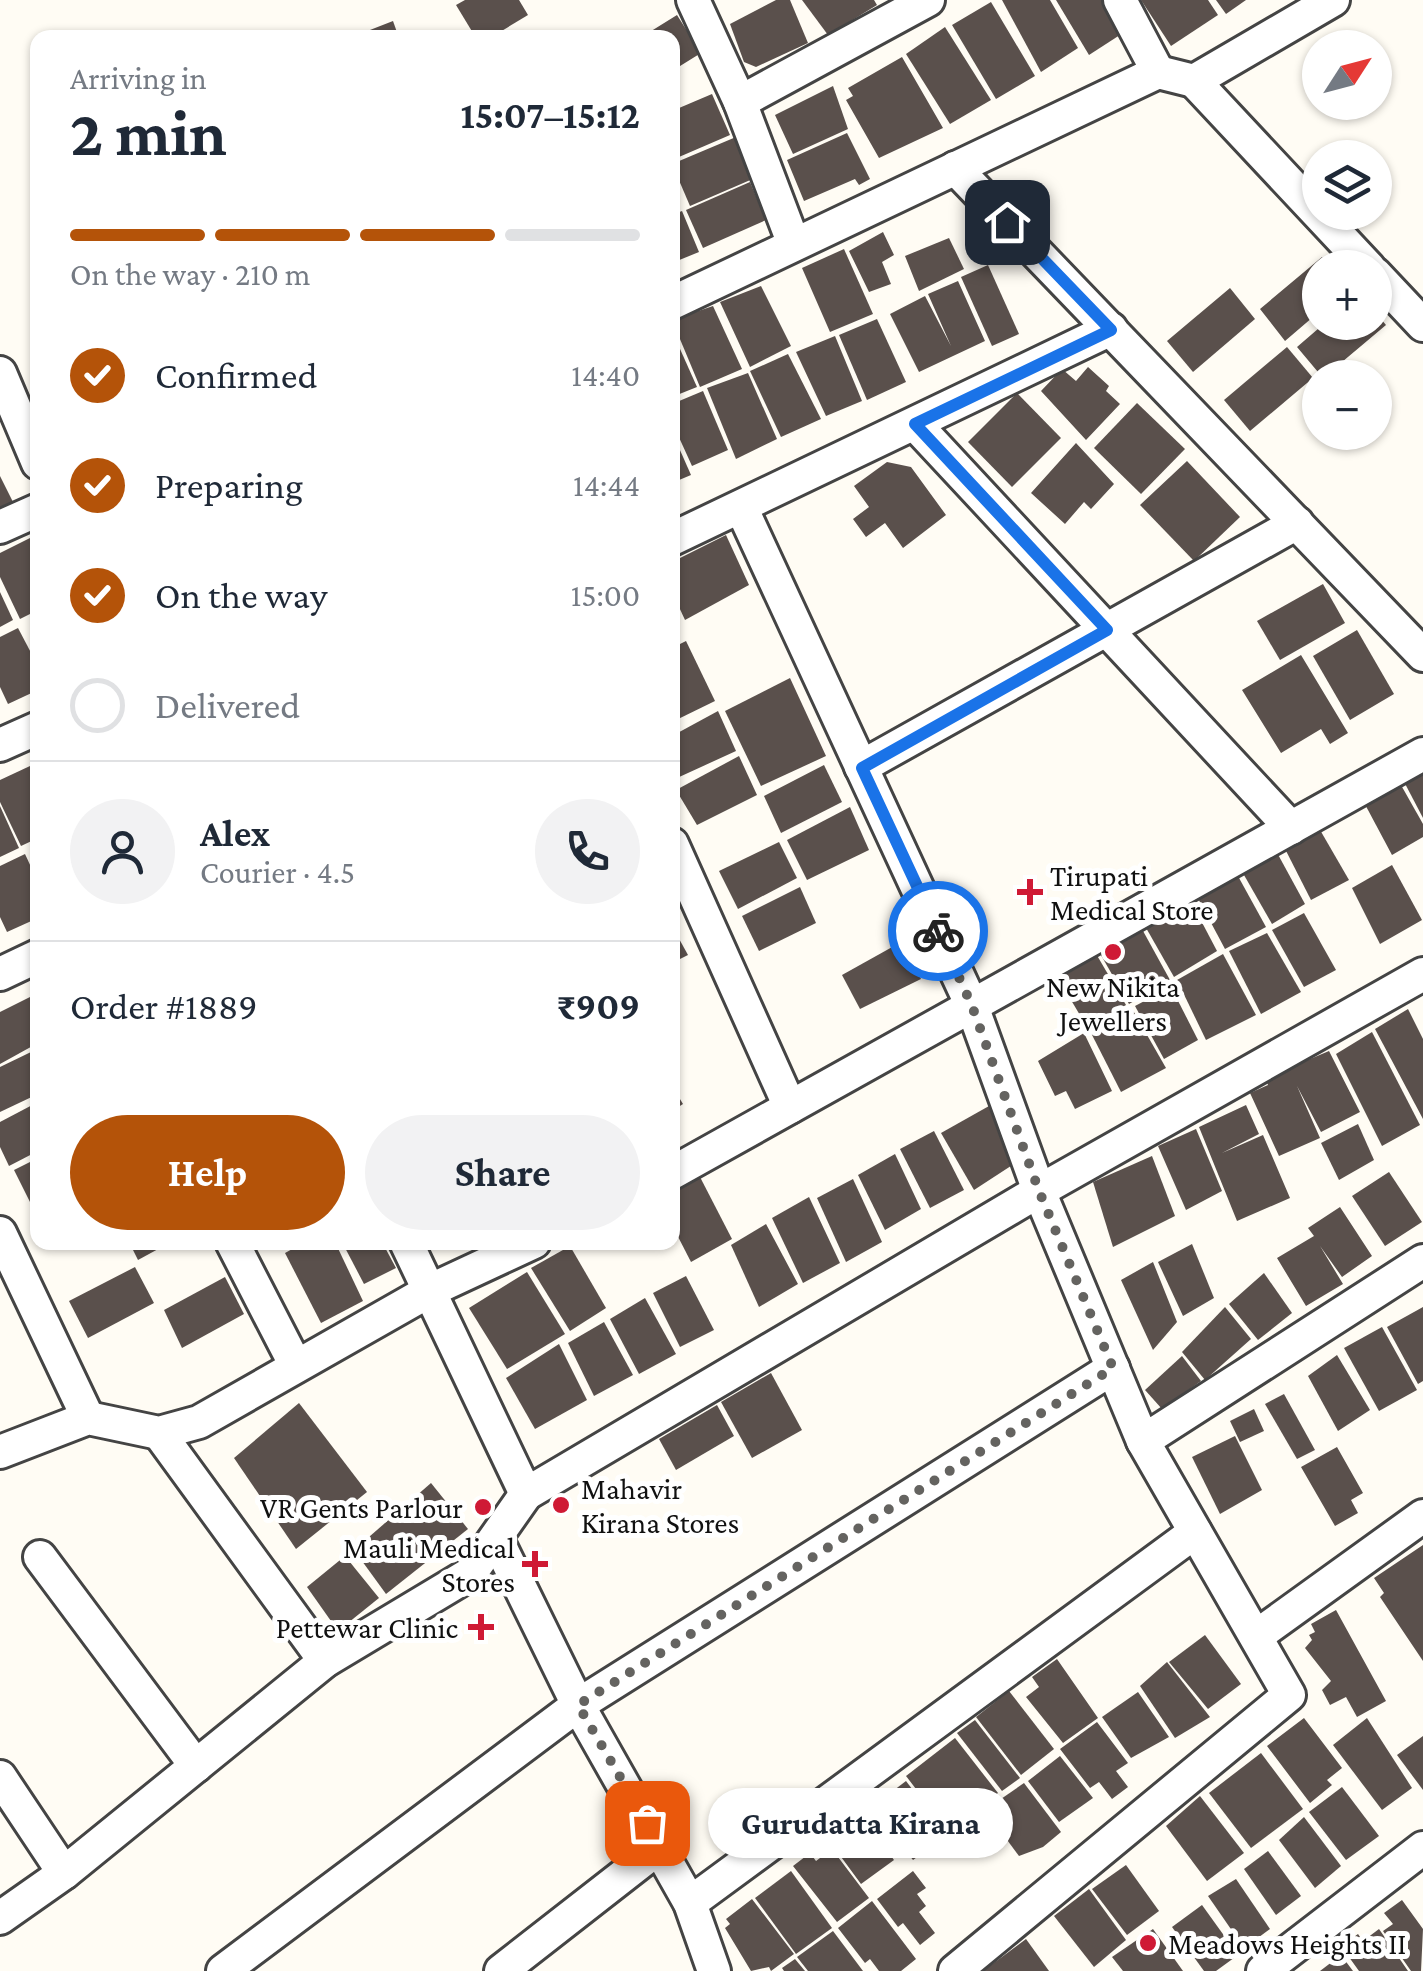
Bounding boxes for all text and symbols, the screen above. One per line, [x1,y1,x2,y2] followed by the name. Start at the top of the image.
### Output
[1302,30,1392,120] north arrow
[1302,30,1392,450] map controls
[70,60,207,96] text: Arriving in
[460,94,640,136] text: 15:07–15:12
[70,97,227,169] text: 2 min
[1302,140,1392,230] button: layers
[965,180,1050,265] pin
[980,195,1035,250] icon: home
[1302,250,1392,340] button: +
[70,256,311,292] text: On the way · 210 m
[70,348,125,403] icon: check
[155,354,318,396] text: Confirmed
[571,357,640,393] text: 14:40
[1302,360,1392,450] button: −
[70,458,125,513] icon: check
[155,464,303,506] text: Preparing
[573,467,640,503] text: 14:44
[70,568,125,623] icon: check
[155,574,327,616] text: On the way
[571,577,640,613] text: 15:00
[155,684,300,726] text: Delivered
[70,799,175,904] button: person
[535,799,640,904] button: phone
[200,812,270,854] text: Alex
[200,854,355,890] text: Courier · 4.5
[1050,859,1213,926] place label: Tirupati Medical Store
[888,881,988,981] courier
[1019,881,1041,903] marker: Tirupati Medical Store
[911,904,966,959] icon: bike
[1102,941,1124,963] marker: New Nikita Jewellers
[1046,970,1180,1037] place label: New Nikita Jewellers
[70,985,257,1027] text: Order #1889
[557,985,640,1027] text: ₹909
[70,1115,345,1230] button: Help
[365,1115,640,1230] button: Share
[581,1472,739,1539] place label: Mahavir Kirana Stores
[260,1491,463,1524] place label: VR Gents Parlour
[550,1494,572,1516] marker: Mahavir Kirana Stores
[472,1496,494,1518] marker: VR Gents Parlour
[343,1531,515,1598] place label: Mauli Medical Stores
[524,1553,546,1575] marker: Mauli Medical Stores
[276,1611,459,1644] place label: Pettewar Clinic
[468,1614,494,1640] marker: Pettewar Clinic
[605,1781,690,1866] pin
[707,1788,1012,1858] callout: Gurudatta Kirana
[620,1796,675,1851] icon: bag
[741,1805,980,1841] text: Gurudatta Kirana
[1168,1927,1406,1961] place label: Meadows Heights II
[1137,1932,1159,1954] marker: Meadows Heights II

